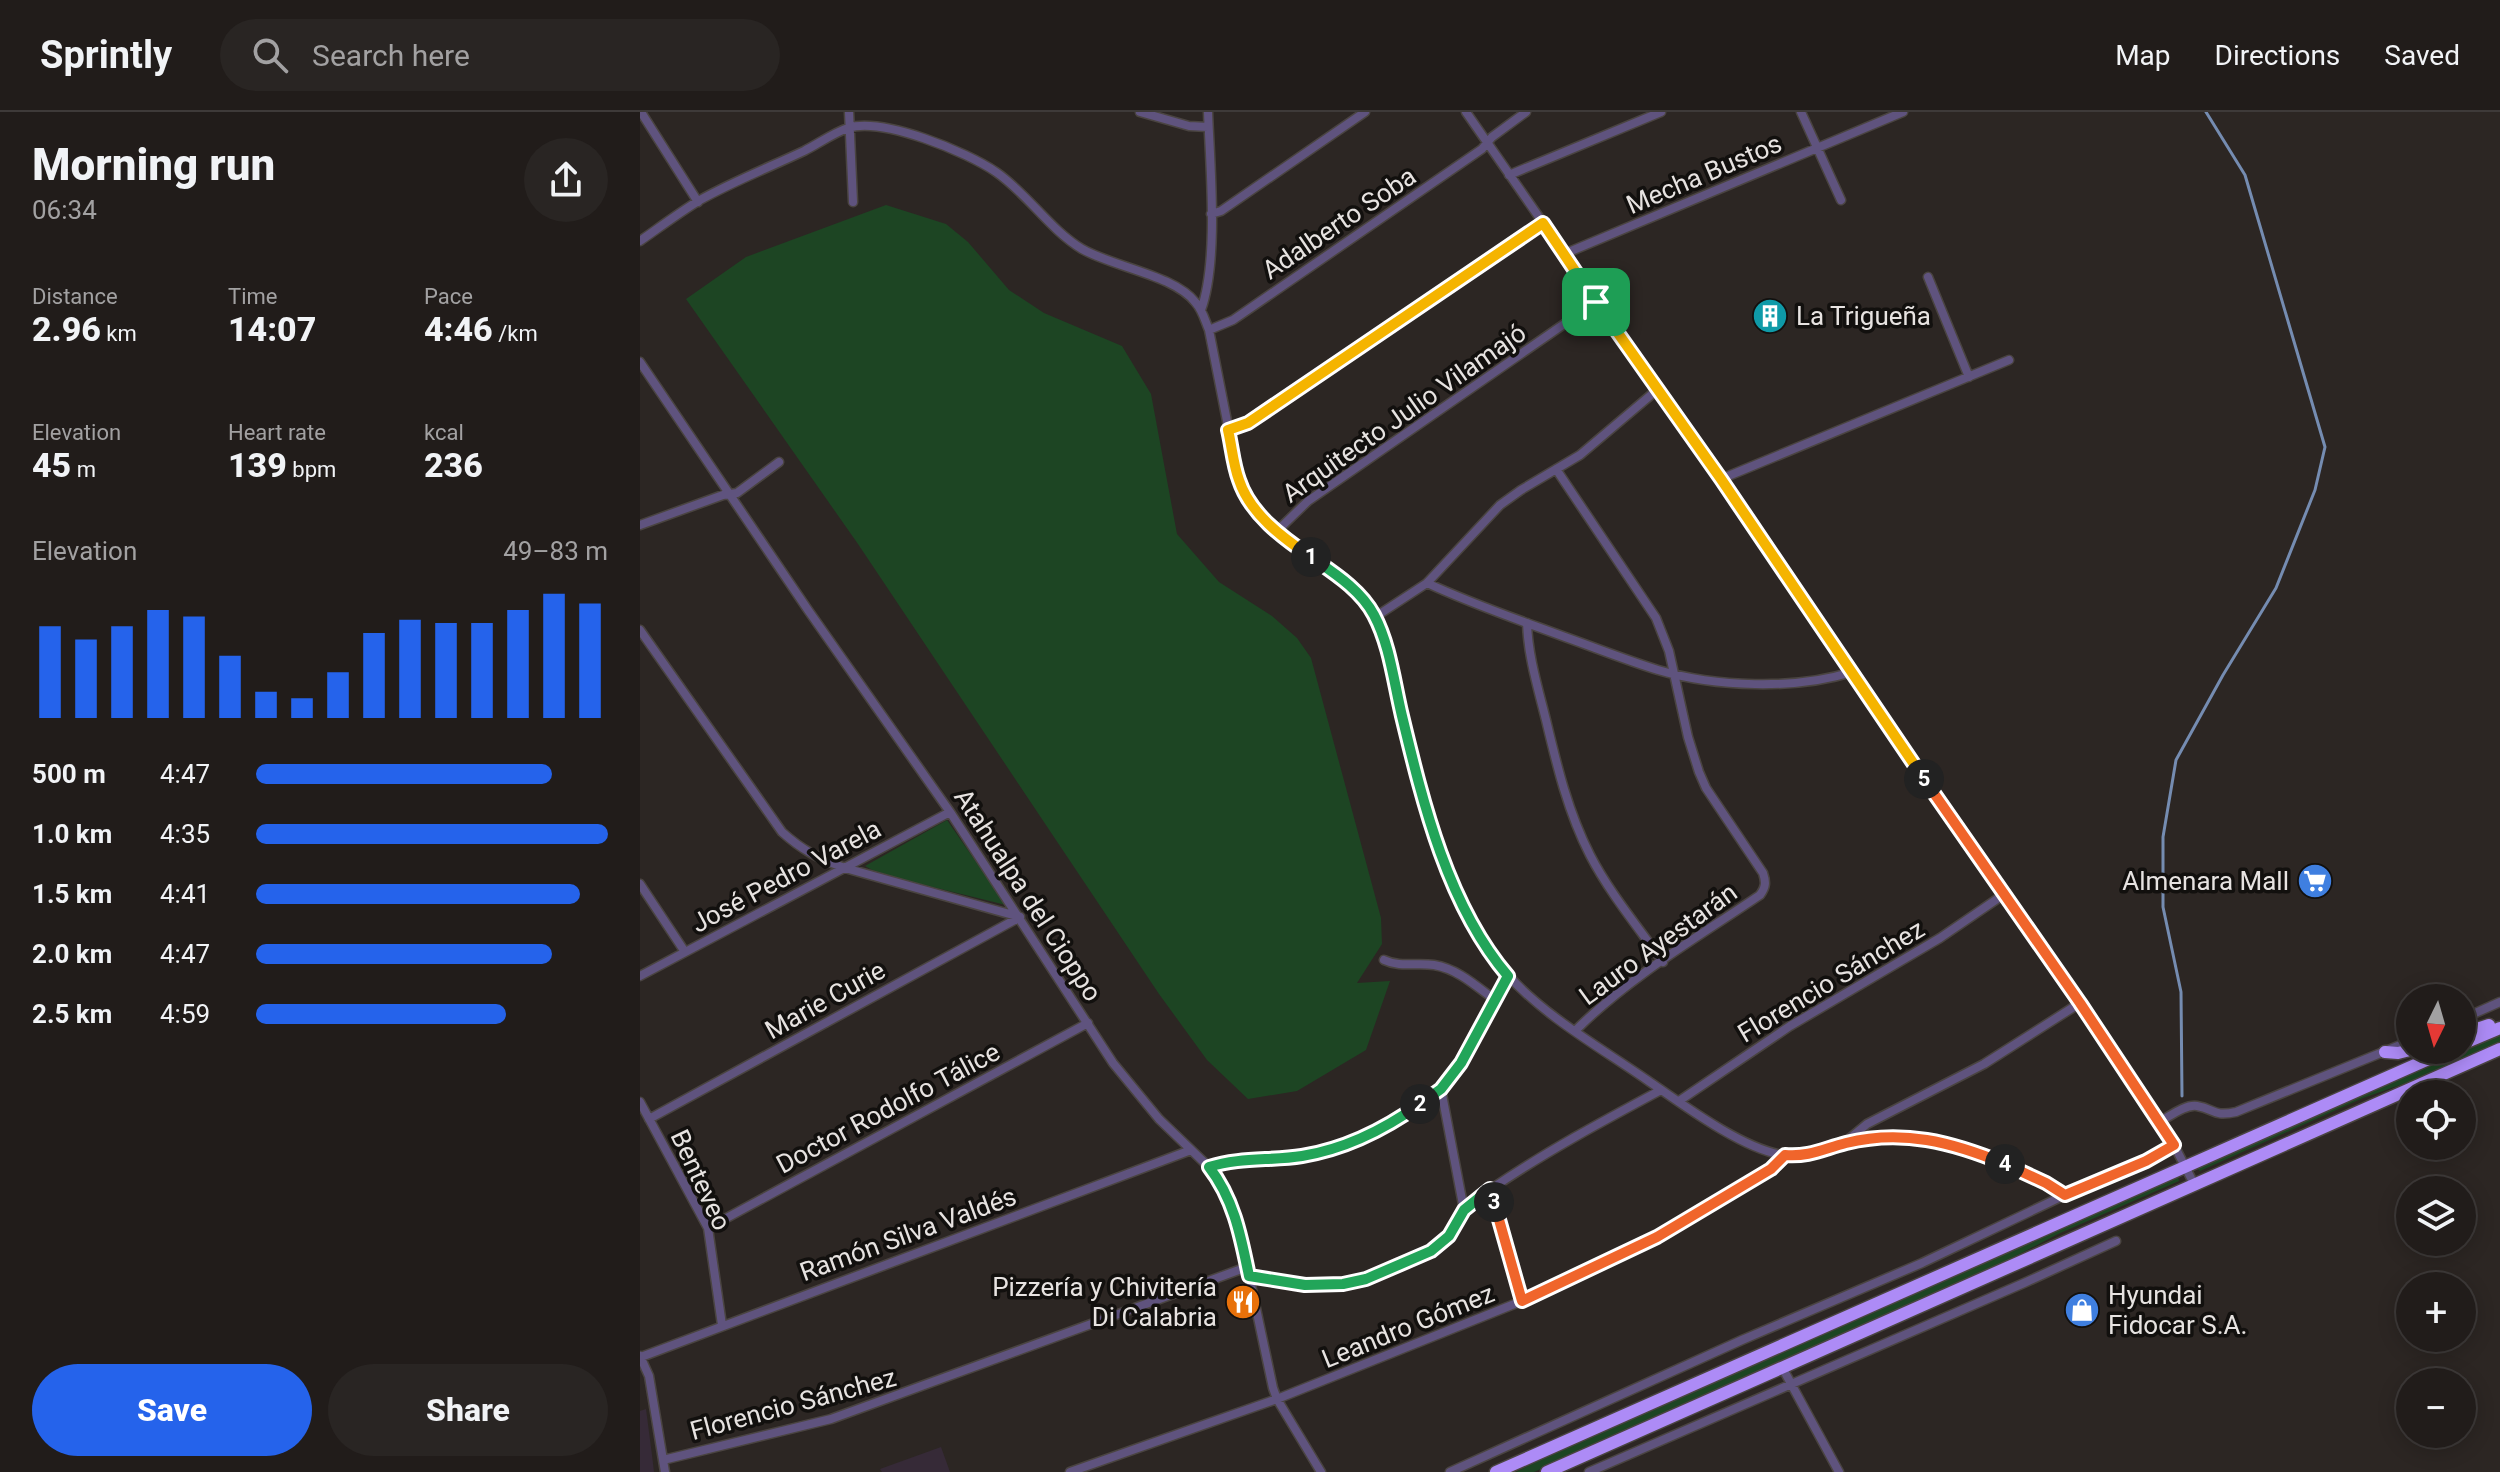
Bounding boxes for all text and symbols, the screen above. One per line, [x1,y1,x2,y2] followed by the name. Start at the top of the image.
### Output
[220,19,780,91] search box
[40,33,172,77] text: Sprintly
[248,33,292,77] icon: search
[312,38,470,73] text: Search here
[2115,39,2171,72] text: Map
[2215,39,2340,72] text: Directions
[2384,39,2460,72] text: Saved
[1622,128,1786,220] street label: Mecha Bustos
[524,138,608,222] button: share
[32,139,275,191] text: Morning run
[1257,161,1421,285] street label: Adalberto Soba
[32,195,97,225] text: 06:34
[1562,268,1630,336] pin
[1574,280,1618,324] icon: arrive
[32,284,118,309] text: Distance
[228,284,277,309] text: Time
[424,284,473,309] text: Pace
[1751,297,1789,335] building icon: La Trigueña
[1796,301,1931,331] place label: La Trigueña
[32,309,101,349] text: 2.96
[228,309,316,349] text: 14:07
[424,309,493,349] text: 4:46
[1276,317,1532,509] street label: Arquitecto Julio Vilamajó
[101,321,137,346] text: km
[493,321,538,346] text: /km
[32,420,121,445] text: Elevation
[228,420,326,445] text: Heart rate
[424,420,464,445] text: kcal
[32,445,71,485] text: 45
[228,445,287,485] text: 139
[424,445,483,485] text: 236
[71,457,96,482] text: m
[287,457,336,482] text: bpm
[32,536,137,566] text: Elevation
[503,536,608,566] text: 49–83 m
[1291,537,1331,577] pin: 1
[1305,544,1317,569] text: 1
[32,759,106,789] text: 500 m
[160,759,210,789] text: 4:47
[1904,759,1944,799] pin: 5
[1918,766,1930,791] text: 5
[948,783,1108,1007] street label: Atahualpa del Cioppo
[686,813,886,939] street label: José Pedro Varela
[32,819,112,849] text: 1.0 km
[160,819,210,849] text: 4:35
[2296,862,2334,900] supermarket icon: Almenara Mall
[2122,866,2289,896] place label: Almenara Mall
[1573,877,1743,1011] street label: Lauro Ayestarán
[32,879,112,909] text: 1.5 km
[160,879,210,909] text: 4:41
[1732,913,1930,1048] street label: Florencio Sánchez
[32,939,112,969] text: 2.0 km
[160,939,210,969] text: 4:47
[760,955,890,1045] street label: Marie Curie
[2396,984,2476,1064] north arrow
[2396,984,2476,1448] map controls
[32,999,112,1029] text: 2.5 km
[160,999,210,1029] text: 4:59
[771,1036,1005,1180] street label: Doctor Rodolfo Tálice
[2396,1080,2476,1160] button: locate
[1400,1084,1440,1124] pin: 2
[1414,1091,1426,1116] text: 2
[665,1125,737,1235] street label: Benteveo
[1985,1144,2025,1184] pin: 4
[1999,1151,2011,1176] text: 4
[2396,1176,2476,1256] button: layers
[796,1181,1020,1287] street label: Ramón Silva Valdés
[1474,1182,1514,1222] pin: 3
[1488,1189,1500,1214] text: 3
[992,1272,1217,1332] place label: Pizzería y Chivitería Di Calabria
[2396,1272,2476,1352] button: +
[1318,1278,1498,1374] street label: Leandro Gómez
[2108,1280,2247,1340] place label: Hyundai Fidocar S.A.
[1224,1283,1262,1321] restaurant icon: Pizzería y Chivitería Di Calabria
[2063,1291,2101,1329] shop icon: Hyundai Fidocar S.A.
[687,1362,899,1446] street label: Florencio Sánchez
[32,1364,312,1456] button: Save
[328,1364,608,1456] button: Share
[2396,1368,2476,1448] button: −

